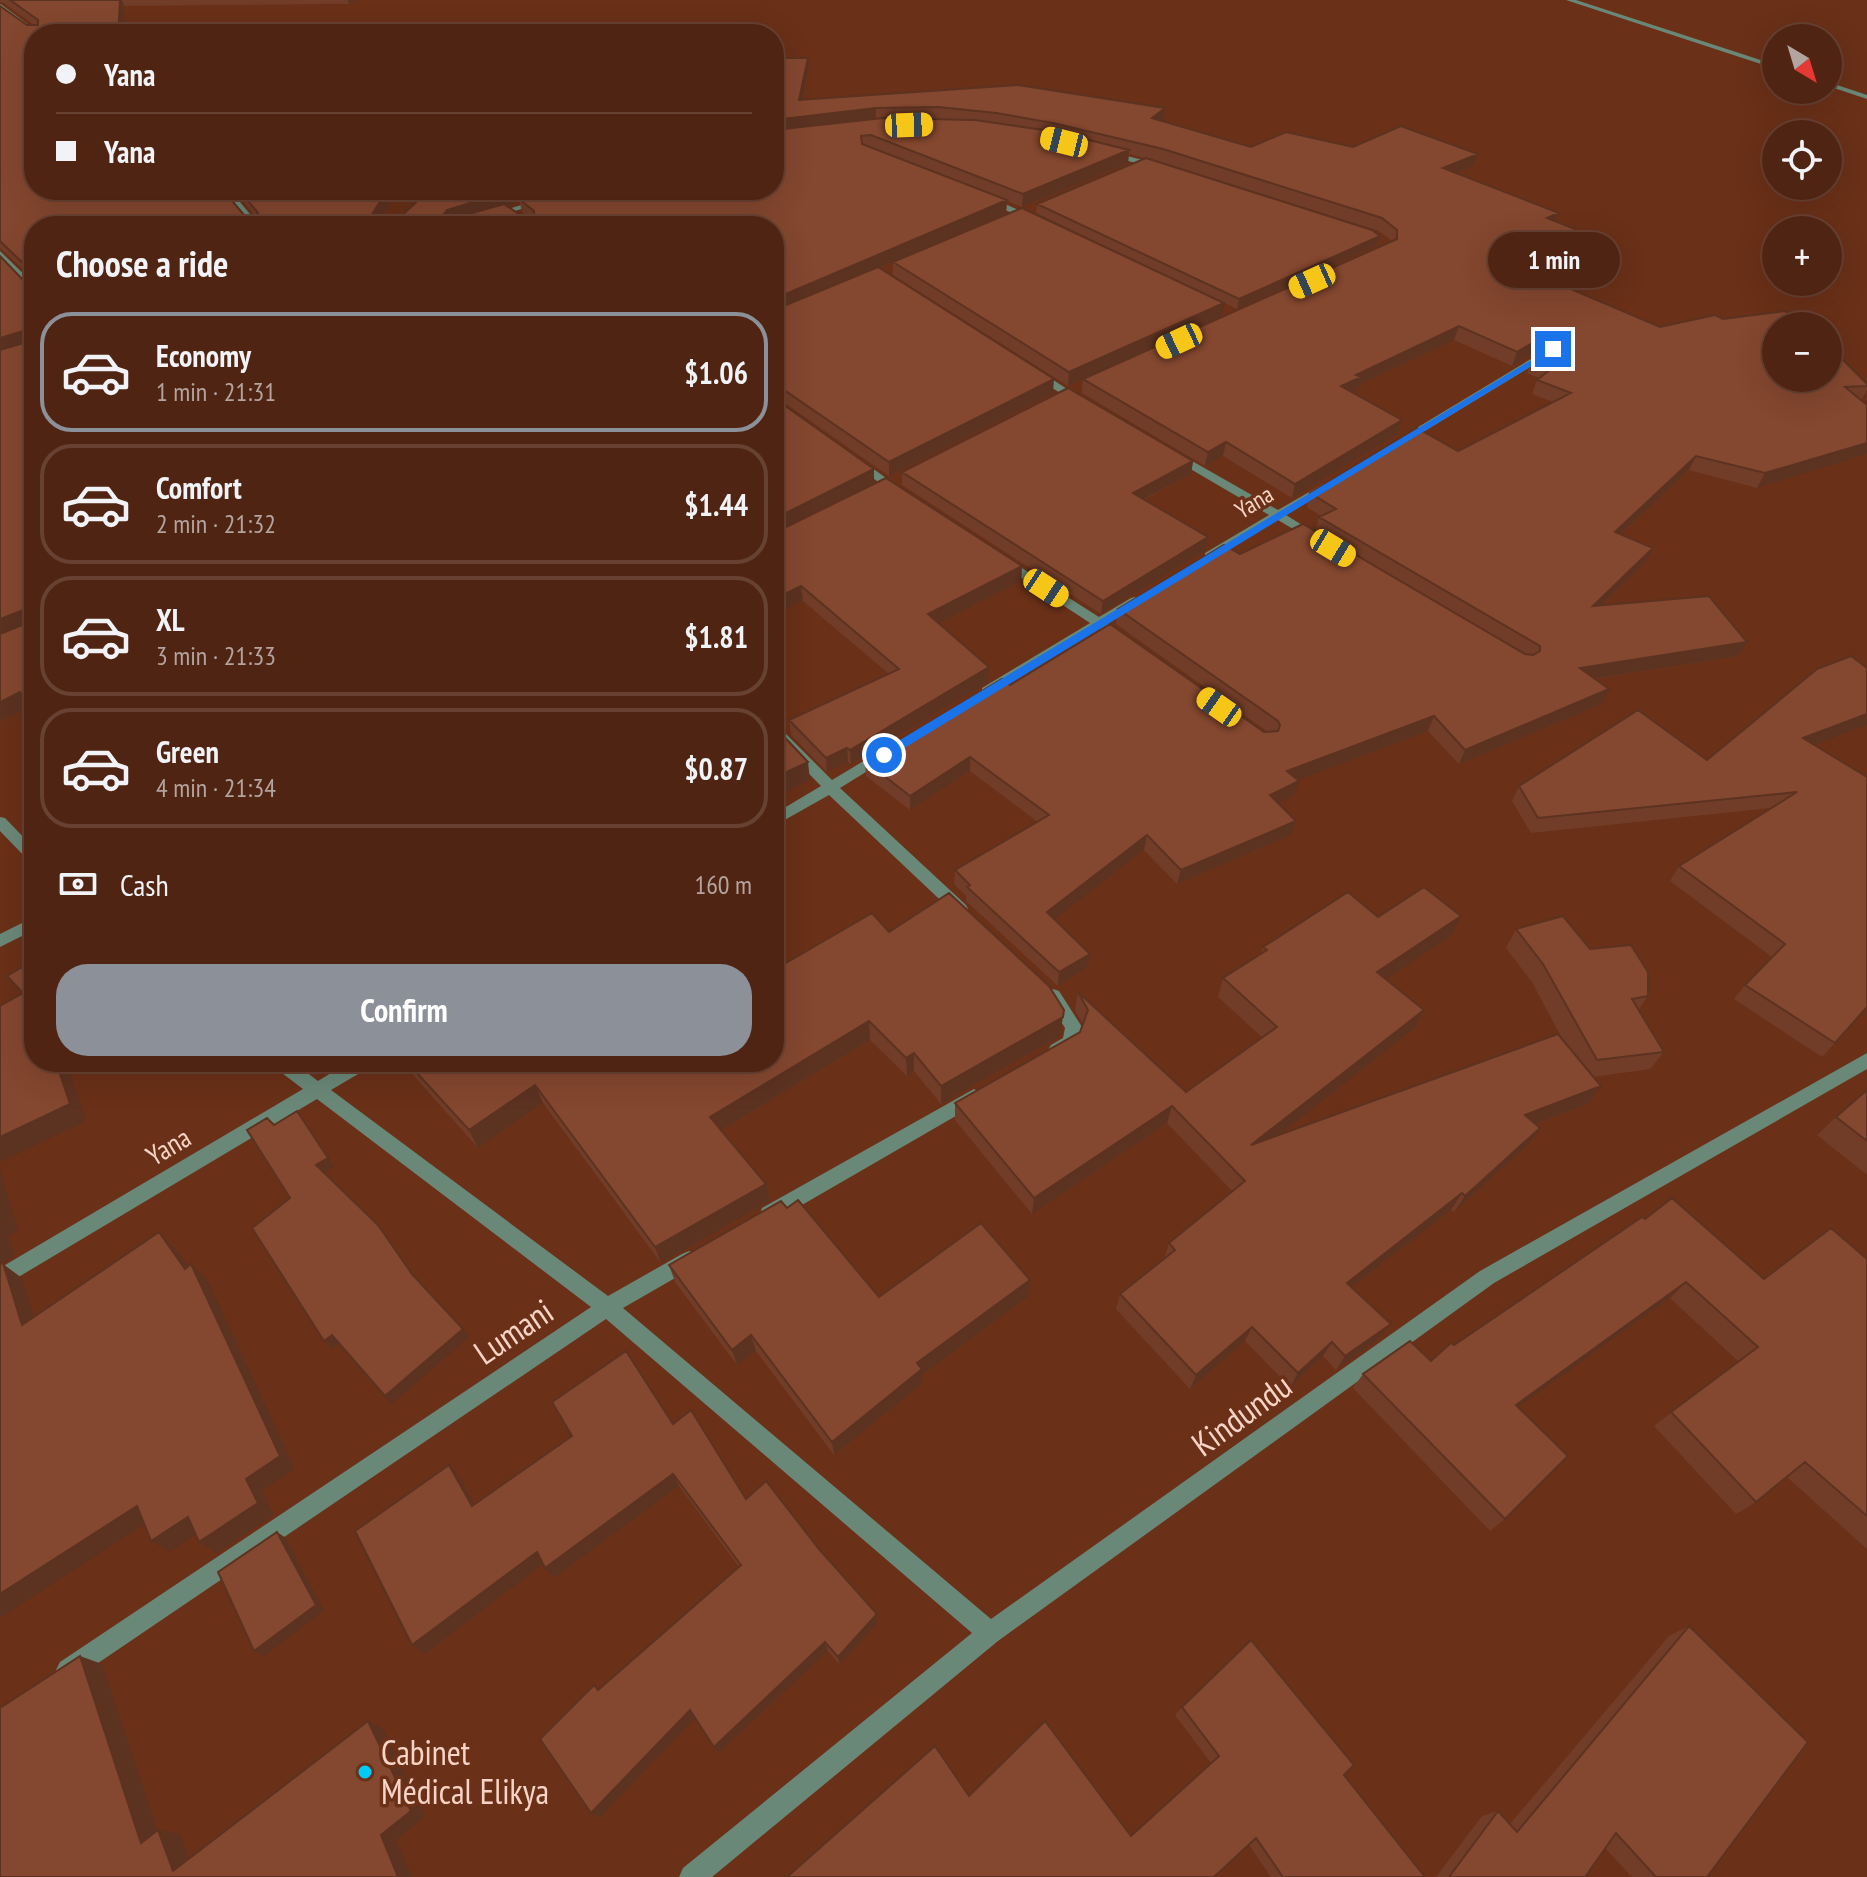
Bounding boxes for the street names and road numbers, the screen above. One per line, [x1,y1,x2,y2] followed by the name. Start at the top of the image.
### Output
[1229,479,1279,525] street label: Yana
[139,1118,197,1174] street label: Yana
[465,1289,561,1373] street label: Lumani
[1182,1363,1300,1465] street label: Kindundu

